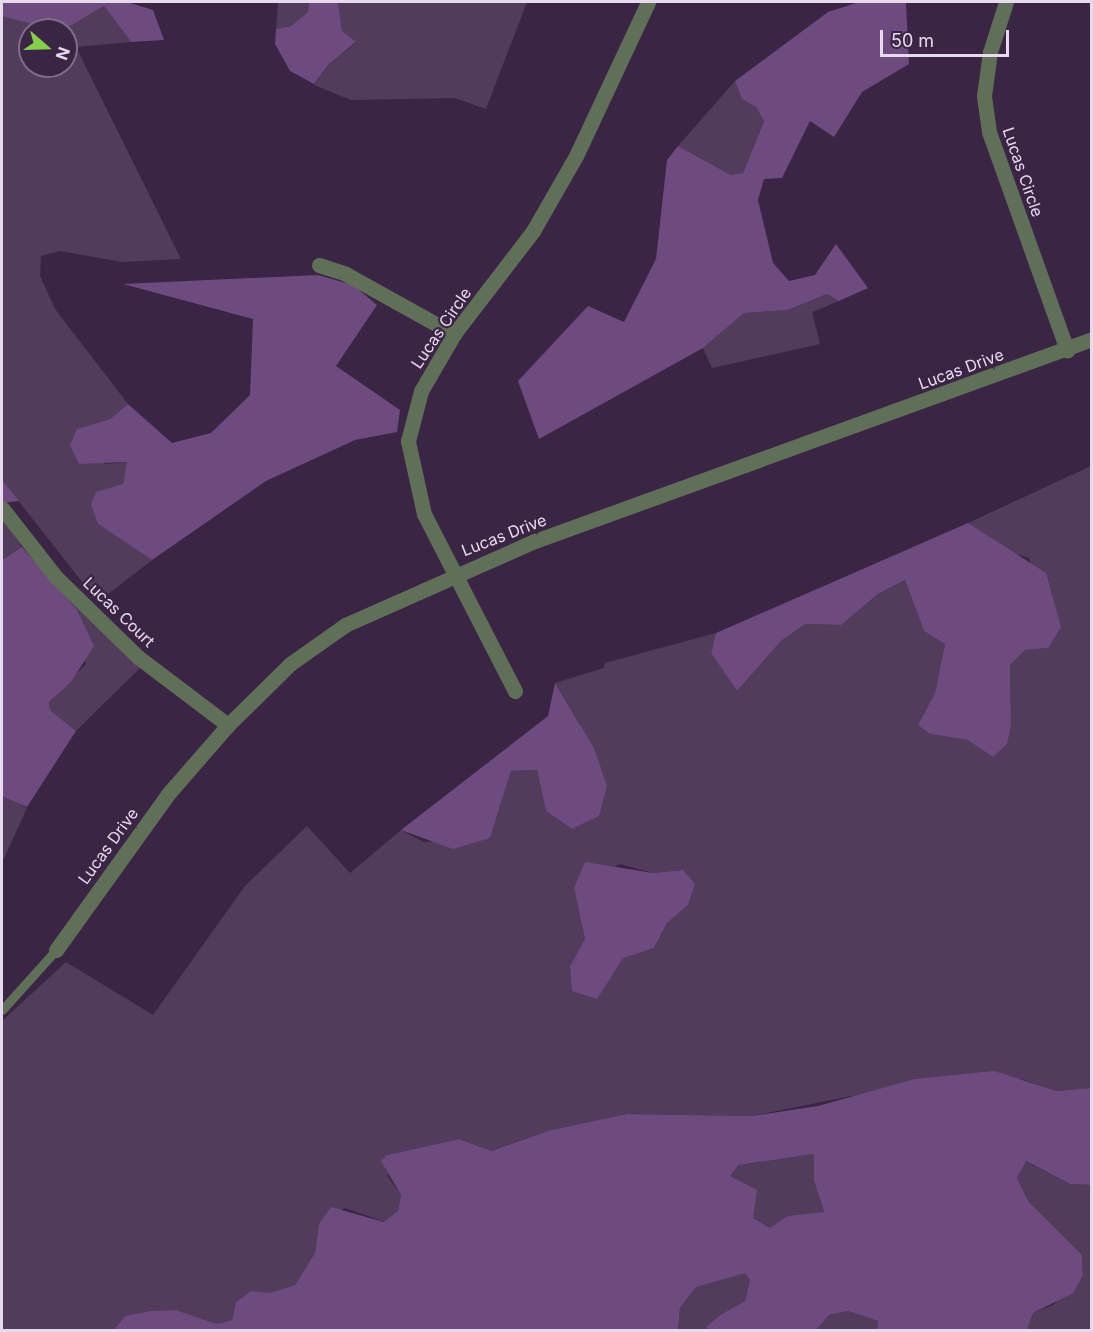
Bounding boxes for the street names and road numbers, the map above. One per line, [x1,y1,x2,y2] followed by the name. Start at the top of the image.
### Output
[999,125,1047,219] street label: Lucas Circle
[407,284,475,372] street label: Lucas Circle
[916,345,1006,393] street label: Lucas Drive
[459,510,549,560] street label: Lucas Drive
[79,573,159,651] street label: Lucas Court
[74,804,142,888] street label: Lucas Drive

